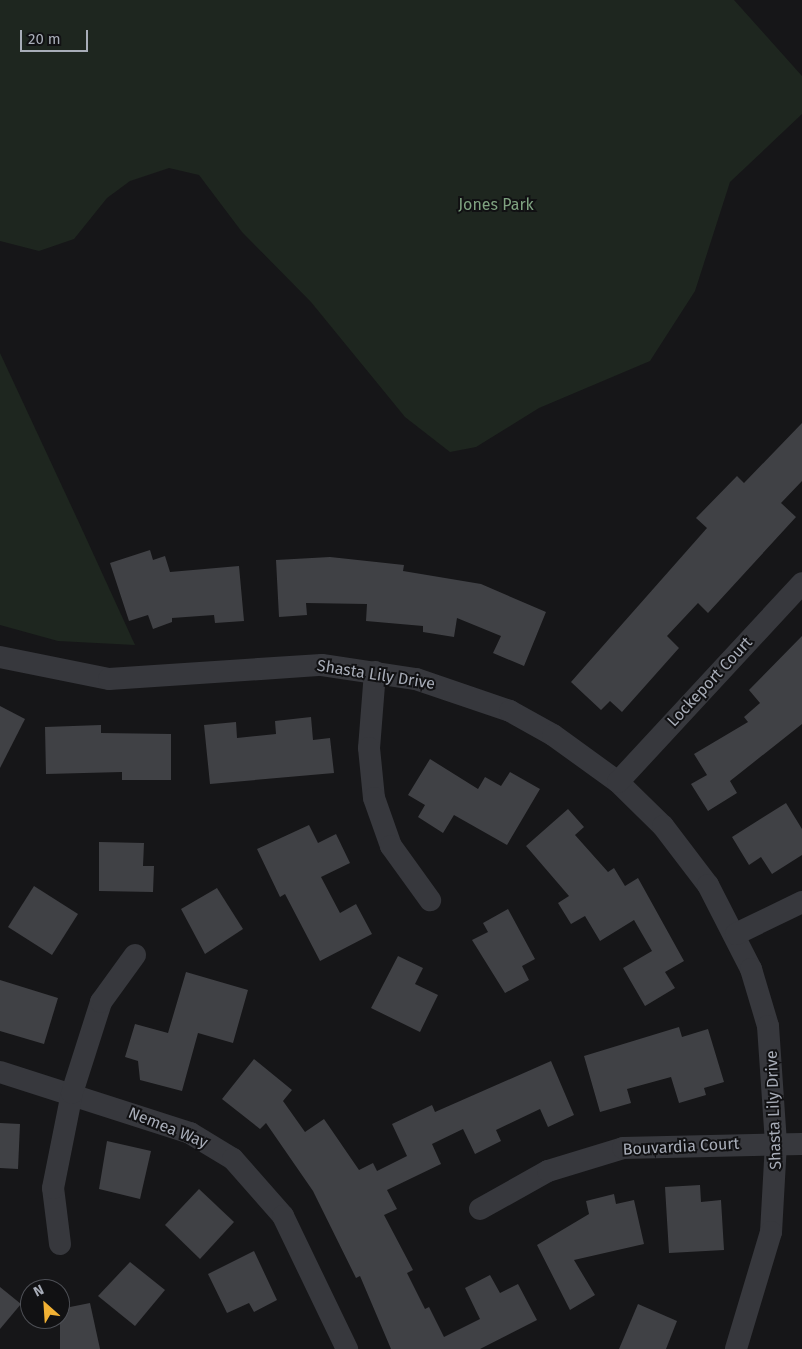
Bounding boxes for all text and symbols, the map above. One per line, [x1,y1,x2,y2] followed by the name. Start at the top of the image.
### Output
[22,20,90,52] scale bar
[28,30,61,48] text: 20 m
[458,195,534,215] park label: Jones Park
[664,633,756,731] street label: Lockeport Court
[316,656,436,694] street label: Shasta Lily Drive
[762,1050,786,1170] street label: Shasta Lily Drive
[125,1103,211,1153] street label: Nemea Way
[622,1134,740,1160] street label: Bouvardia Court
[20,1279,70,1329] north arrow
[31,1281,47,1301] text: N

